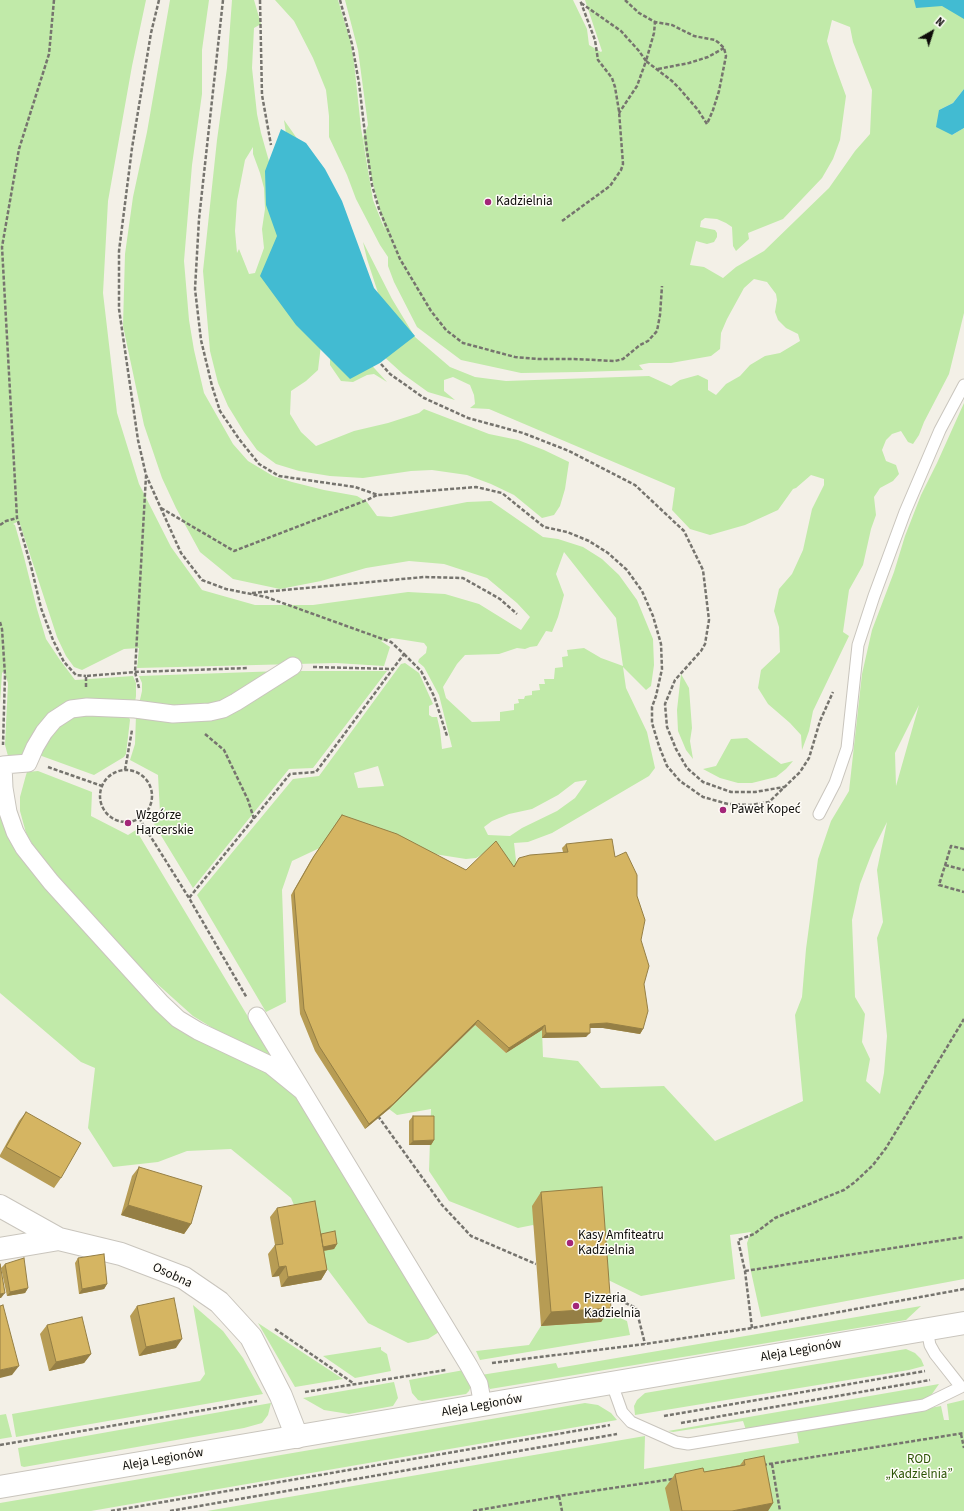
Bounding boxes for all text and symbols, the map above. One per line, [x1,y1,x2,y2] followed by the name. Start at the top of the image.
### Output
[912,12,952,52] north arrow
[932,14,947,30] text: N
[496,194,553,210] place label: Kadzielnia
[483,197,493,207] marker: Kadzielnia
[731,802,801,818] place label: Paweł Kopeć
[718,805,728,815] marker: Paweł Kopeć
[136,808,194,839] place label: Wzgórze Harcerskie
[123,818,133,828] marker: Wzgórze Harcerskie
[578,1228,664,1259] place label: Kasy Amfiteatru Kadzielnia
[565,1238,575,1248] marker: Kasy Amfiteatru Kadzielnia
[150,1260,194,1292] street label: Osobna
[584,1291,641,1322] place label: Pizzeria Kadzielnia
[571,1301,581,1311] marker: Pizzeria Kadzielnia
[759,1336,843,1366] street label: Aleja Legionów
[440,1391,524,1421] street label: Aleja Legionów
[121,1445,205,1475] street label: Aleja Legionów
[885,1452,953,1483] park label: ROD „Kadzielnia”

